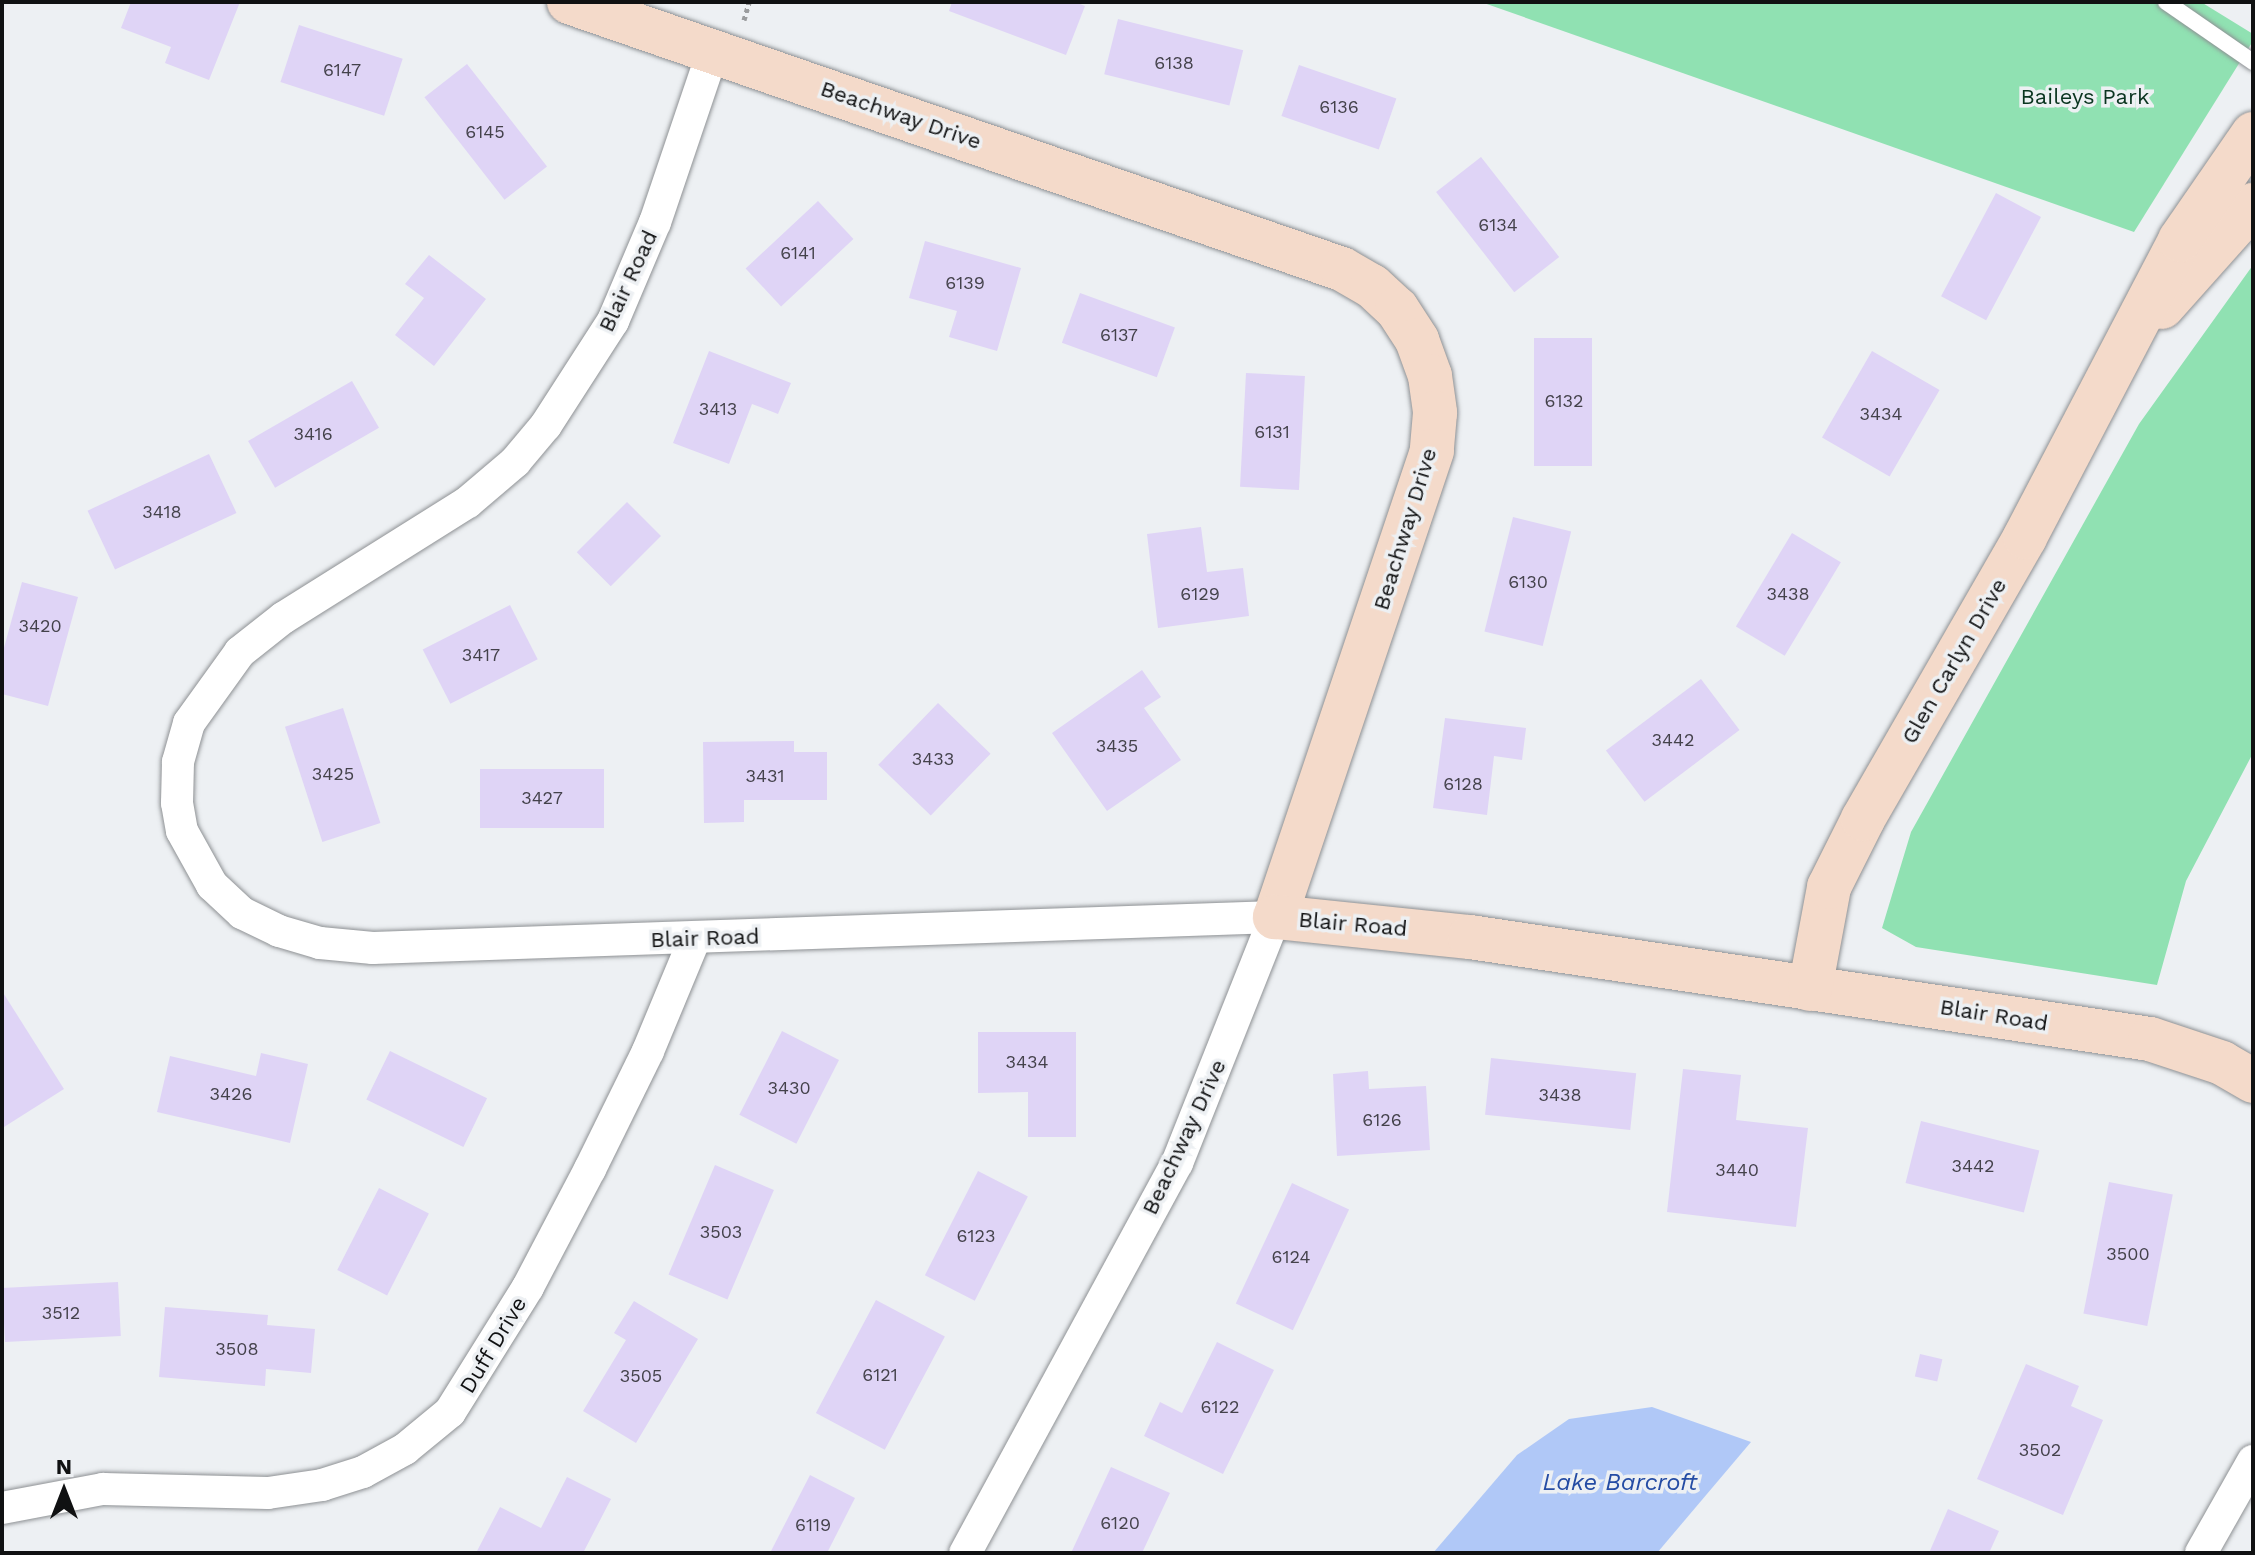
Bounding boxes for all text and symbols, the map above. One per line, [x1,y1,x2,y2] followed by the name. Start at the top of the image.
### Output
[1154,52,1194,74] house number: 6138
[323,59,361,81] house number: 6147
[817,75,985,155] street label: Beachway Drive
[2020,84,2150,110] park label: Baileys Park
[1319,96,1359,118] house number: 6136
[465,121,505,143] house number: 6145
[1478,214,1518,236] house number: 6134
[593,226,663,336] street label: Blair Road
[780,242,816,264] house number: 6141
[945,272,985,294] house number: 6139
[1100,324,1138,346] house number: 6137
[1545,390,1583,412] house number: 6132
[699,398,737,420] house number: 3413
[1860,403,1902,425] house number: 3434
[1254,421,1290,443] house number: 6131
[293,423,333,445] house number: 3416
[1368,444,1442,614] street label: Beachway Drive
[142,501,182,523] house number: 3418
[1508,571,1548,593] house number: 6130
[1896,574,2012,748] street label: Glen Carlyn Drive
[1180,583,1220,605] house number: 6129
[1766,583,1810,605] house number: 3438
[18,615,62,637] house number: 3420
[462,644,500,666] house number: 3417
[1652,729,1694,751] house number: 3442
[1096,735,1138,757] house number: 3435
[912,748,954,770] house number: 3433
[312,763,354,785] house number: 3425
[745,765,785,787] house number: 3431
[1443,773,1483,795] house number: 6128
[521,787,563,809] house number: 3427
[1297,906,1409,942] street label: Blair Road
[650,923,760,953] street label: Blair Road
[1938,993,2050,1037] street label: Blair Road
[1006,1051,1048,1073] house number: 3434
[1136,1055,1232,1219] street label: Beachway Drive
[767,1077,811,1099] house number: 3430
[210,1083,252,1105] house number: 3426
[1538,1084,1582,1106] house number: 3438
[1362,1109,1402,1131] house number: 6126
[1952,1155,1994,1177] house number: 3442
[1715,1159,1759,1181] house number: 3440
[700,1221,742,1243] house number: 3503
[957,1225,995,1247] house number: 6123
[2106,1243,2150,1265] house number: 3500
[1272,1246,1310,1268] house number: 6124
[454,1292,532,1398] street label: Duff Drive
[42,1302,80,1324] house number: 3512
[215,1338,259,1360] house number: 3508
[862,1364,898,1386] house number: 6121
[620,1365,662,1387] house number: 3505
[1201,1396,1239,1418] house number: 6122
[2019,1439,2061,1461] house number: 3502
[24,1451,104,1531] north arrow
[56,1454,72,1479] text: N
[1543,1469,1697,1497] water label: Lake Barcroft
[1100,1512,1140,1534] house number: 6120
[795,1514,831,1536] house number: 6119

